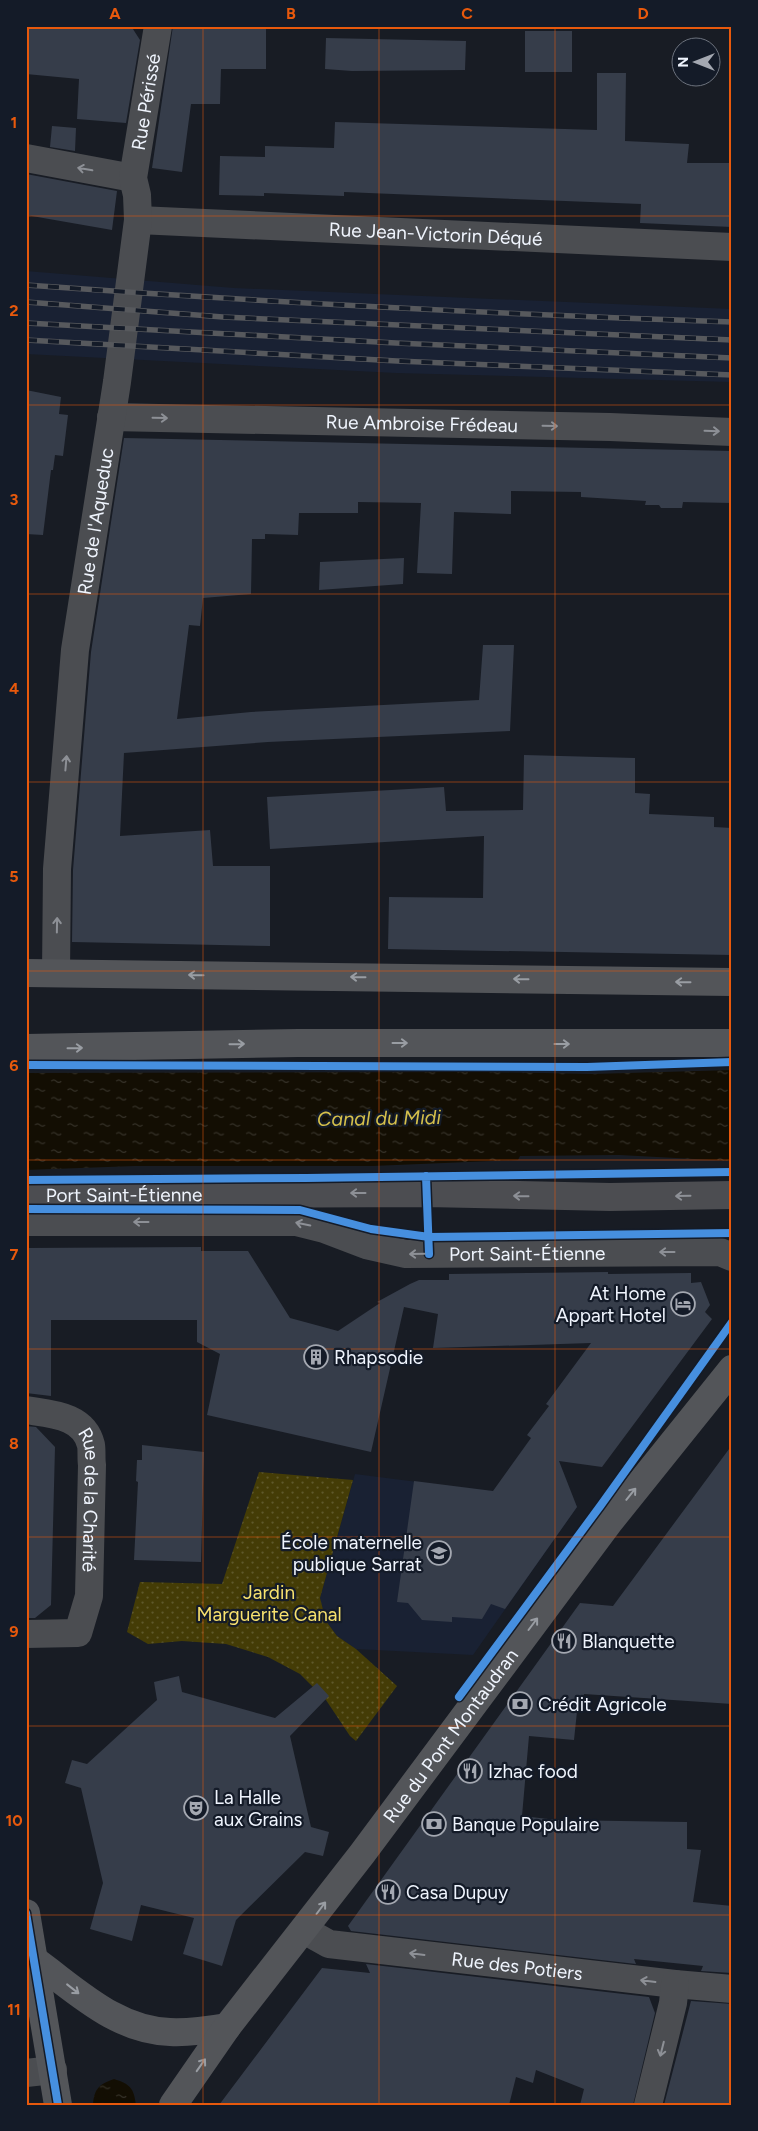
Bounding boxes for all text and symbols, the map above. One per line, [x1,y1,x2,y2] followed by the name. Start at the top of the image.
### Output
[109,4,121,23] text: A
[286,4,296,23] text: B
[461,4,473,23] text: C
[637,4,649,23] text: D
[670,38,720,88] north arrow
[127,52,165,152] street label: Rue Périssé
[675,57,692,67] text: N
[11,113,17,132] text: 1
[77,164,93,174] one-way arrow
[328,218,543,250] street label: Rue Jean-Victorin Déqué
[9,301,19,320] text: 2
[326,410,518,437] street label: Rue Ambroise Frédeau
[152,413,168,423] one-way arrow
[542,421,558,431] one-way arrow
[704,426,720,436] one-way arrow
[73,446,119,597] street label: Rue de l'Aqueduc
[10,490,19,509] text: 3
[9,679,19,698] text: 4
[61,755,71,771] one-way arrow
[9,867,19,886] text: 5
[52,917,61,933] one-way arrow
[188,970,204,980] one-way arrow
[350,972,366,982] one-way arrow
[513,975,529,984] one-way arrow
[675,977,691,986] one-way arrow
[392,1038,408,1048] one-way arrow
[229,1039,245,1049] one-way arrow
[554,1039,570,1049] one-way arrow
[67,1043,83,1052] one-way arrow
[9,1056,19,1075] text: 6
[317,1105,442,1131] water label: Canal du Midi
[46,1183,202,1207] street label: Port Saint-Étienne
[350,1188,366,1198] one-way arrow
[513,1191,529,1201] one-way arrow
[675,1191,692,1201] one-way arrow
[133,1217,149,1227] one-way arrow
[295,1219,311,1228] one-way arrow
[449,1242,606,1266] street label: Port Saint-Étienne
[10,1245,19,1264] text: 7
[659,1247,675,1257] one-way arrow
[409,1249,425,1259] one-way arrow
[556,1282,666,1327] place label: At Home Appart Hotel
[670,1291,696,1317] hotel icon: At Home Appart Hotel
[303,1344,329,1370] building icon: Rhapsodie
[334,1346,423,1369] place label: Rhapsodie
[73,1423,103,1572] street label: Rue de la Charité
[9,1434,19,1453] text: 8
[626,1488,637,1501] one-way arrow
[281,1531,422,1576] place label: École maternelle publique Sarrat
[426,1540,452,1566] school or university icon: École maternelle publique Sarrat
[196,1581,342,1626] park label: Jardin Marguerite Canal
[528,1617,538,1631] one-way arrow
[9,1622,19,1641] text: 9
[551,1628,577,1654] restaurant icon: Blanquette
[582,1630,675,1653] place label: Blanquette
[378,1644,523,1828] street label: Rue du Pont Montaudran
[507,1691,533,1717] bank icon: Crédit Agricole
[538,1693,667,1716] place label: Crédit Agricole
[457,1758,483,1784] restaurant icon: Izhac food
[488,1760,578,1783] place label: Izhac food
[214,1786,303,1831] place label: La Halle aux Grains
[183,1795,209,1821] theatre icon: La Halle aux Grains
[5,1811,23,1830] text: 10
[421,1811,447,1837] bank icon: Banque Populaire
[452,1813,599,1836] place label: Banque Populaire
[375,1879,401,1905] restaurant icon: Casa Dupuy
[406,1881,508,1904] place label: Casa Dupuy
[315,1902,326,1915] one-way arrow
[450,1947,584,1985] street label: Rue des Potiers
[410,1949,426,1959] one-way arrow
[641,1976,657,1986] one-way arrow
[66,1984,79,1995] one-way arrow
[7,2000,21,2019] text: 11
[657,2041,666,2057] one-way arrow
[196,2058,206,2072] one-way arrow

